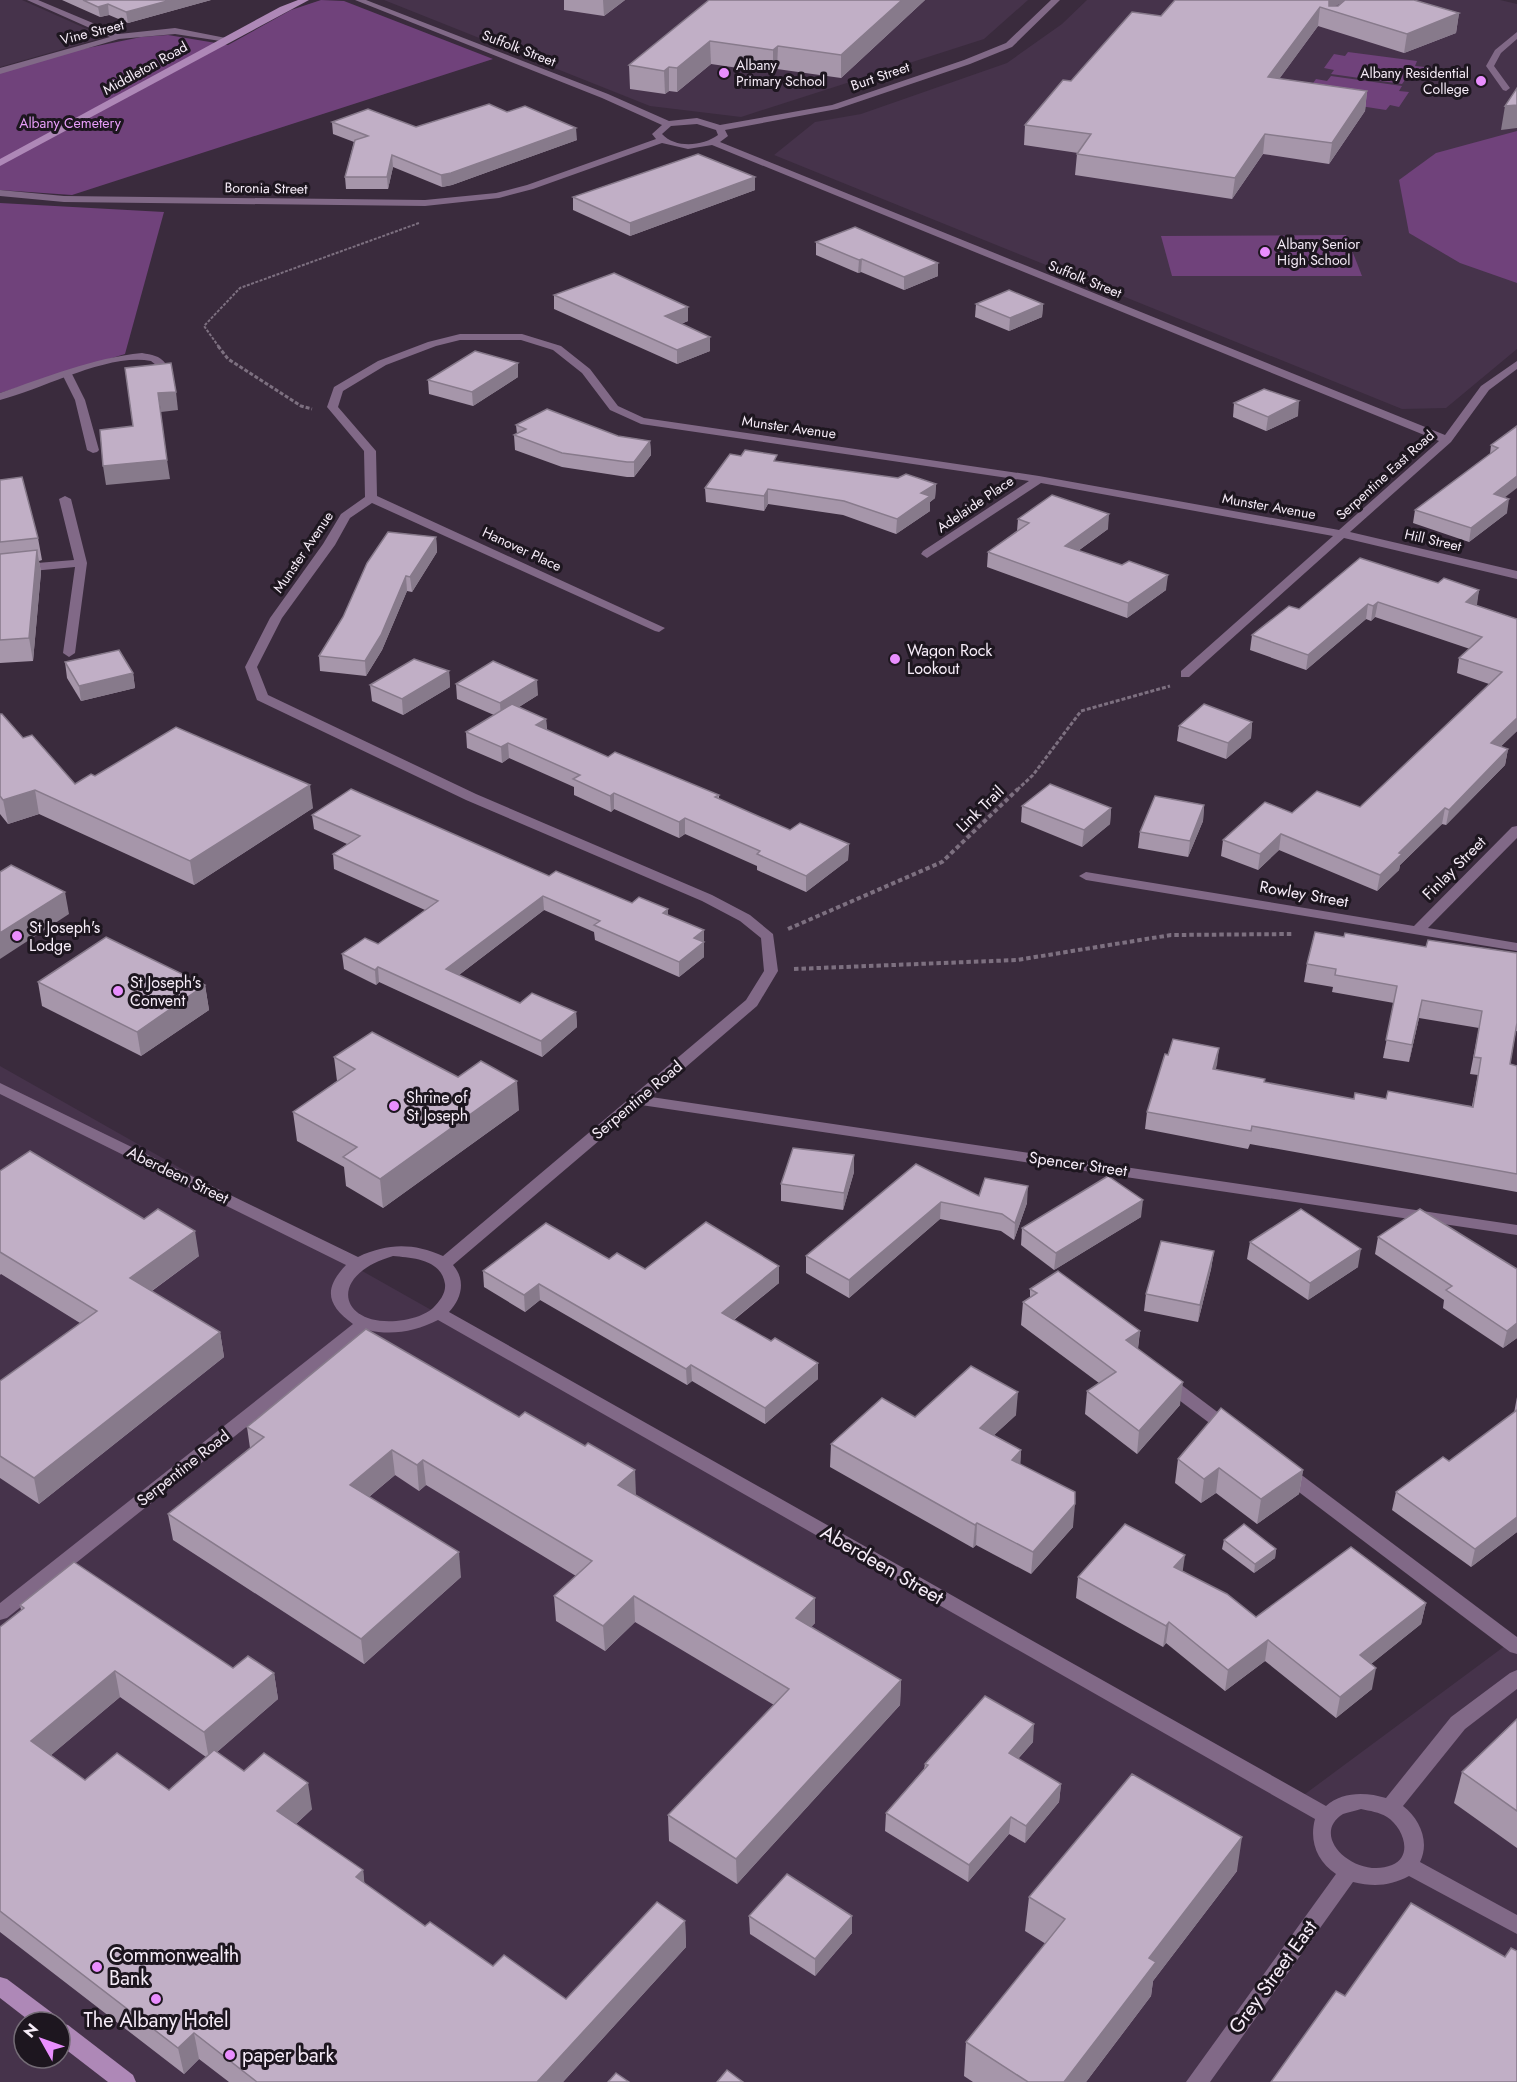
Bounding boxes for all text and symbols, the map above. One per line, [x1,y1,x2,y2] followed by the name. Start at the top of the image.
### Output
[58,14,127,50] street label: Vine Street
[479,25,559,71] street label: Suffolk Street
[99,36,191,100] street label: Middleton Road
[736,55,825,91] place label: Albany Primary School
[848,56,913,95] street label: Burt Street
[1360,63,1469,99] place label: Albany Residential College
[717,66,731,80] marker: Albany Primary School
[1474,74,1488,88] marker: Albany Residential College
[19,113,122,133] park label: Albany Cemetery
[224,177,308,199] street label: Boronia Street
[1277,234,1360,270] place label: Albany Senior High School
[1258,245,1272,259] marker: Albany Senior High School
[1045,255,1125,303] street label: Suffolk Street
[741,410,837,444] street label: Munster Avenue
[1332,425,1438,525] street label: Serpentine East Road
[933,471,1017,537] street label: Adelaide Place
[1221,488,1317,524] street label: Munster Avenue
[268,507,338,597] street label: Munster Avenue
[479,522,565,576] street label: Hanover Place
[1403,524,1464,556] street label: Hill Street
[907,639,993,680] place label: Wagon Rock Lookout
[888,652,902,666] marker: Wagon Rock Lookout
[951,780,1009,838] street label: Link Trail
[1417,831,1491,905] street label: Finlay Street
[1258,875,1350,913] street label: Rowley Street
[29,916,100,957] place label: St Joseph's Lodge
[10,929,24,943] marker: St Joseph's Lodge
[130,971,201,1012] place label: St Joseph's Convent
[111,984,125,998] marker: St Joseph's Convent
[587,1055,687,1145] street label: Serpentine Road
[406,1086,468,1127] place label: Shrine of St Joseph
[387,1099,401,1113] marker: Shrine of St Joseph
[123,1140,233,1210] street label: Aberdeen Street
[1027,1146,1129,1182] street label: Spencer Street
[132,1424,234,1512] street label: Serpentine Road
[815,1518,949,1612] street label: Aberdeen Street
[1222,1914,1324,2040] street label: Grey Street East
[109,1941,239,1993] place label: Commonwealth Bank
[90,1960,104,1974] marker: Commonwealth Bank
[149,1992,163,2006] marker: The Albany Hotel
[83,2006,229,2035] place label: The Albany Hotel
[12,2010,72,2070] north arrow
[18,2018,44,2043] text: N
[242,2041,334,2070] place label: paper bark
[223,2048,237,2062] marker: paper bark

